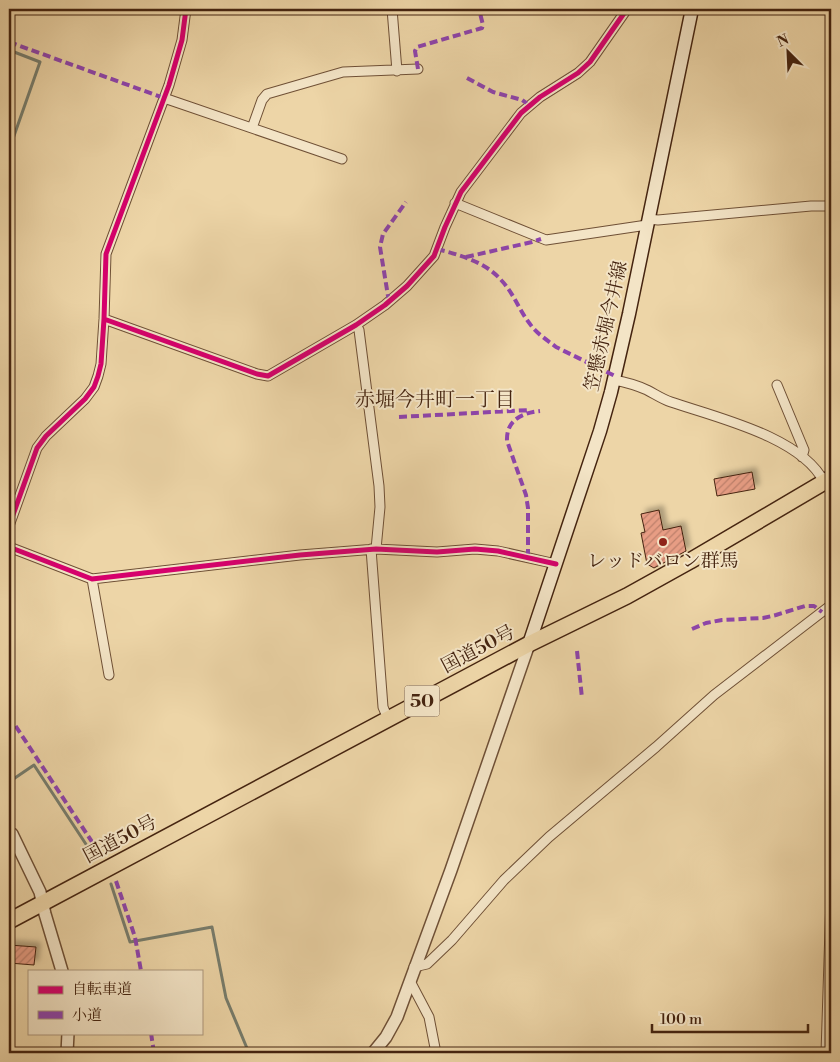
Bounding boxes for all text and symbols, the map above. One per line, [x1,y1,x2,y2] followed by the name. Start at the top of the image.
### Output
[762,28,812,78] north arrow
[774,31,792,52] text: N
[579,258,633,394] street label: 笠懸赤堀今井線
[355,388,515,413] district label: 赤堀今井町一丁目
[657,536,669,548] marker: レッドバロン群馬
[587,549,739,573] place label: レッドバロン群馬
[437,620,519,678] street label: 国道50号
[404,686,440,716] road number: 50
[79,810,161,868] street label: 国道50号
[28,970,202,1034] legend
[72,980,132,999] text: 自転車道
[652,1002,809,1034] scale bar
[72,1006,102,1025] text: 小道
[660,1010,702,1029] text: 100 m

